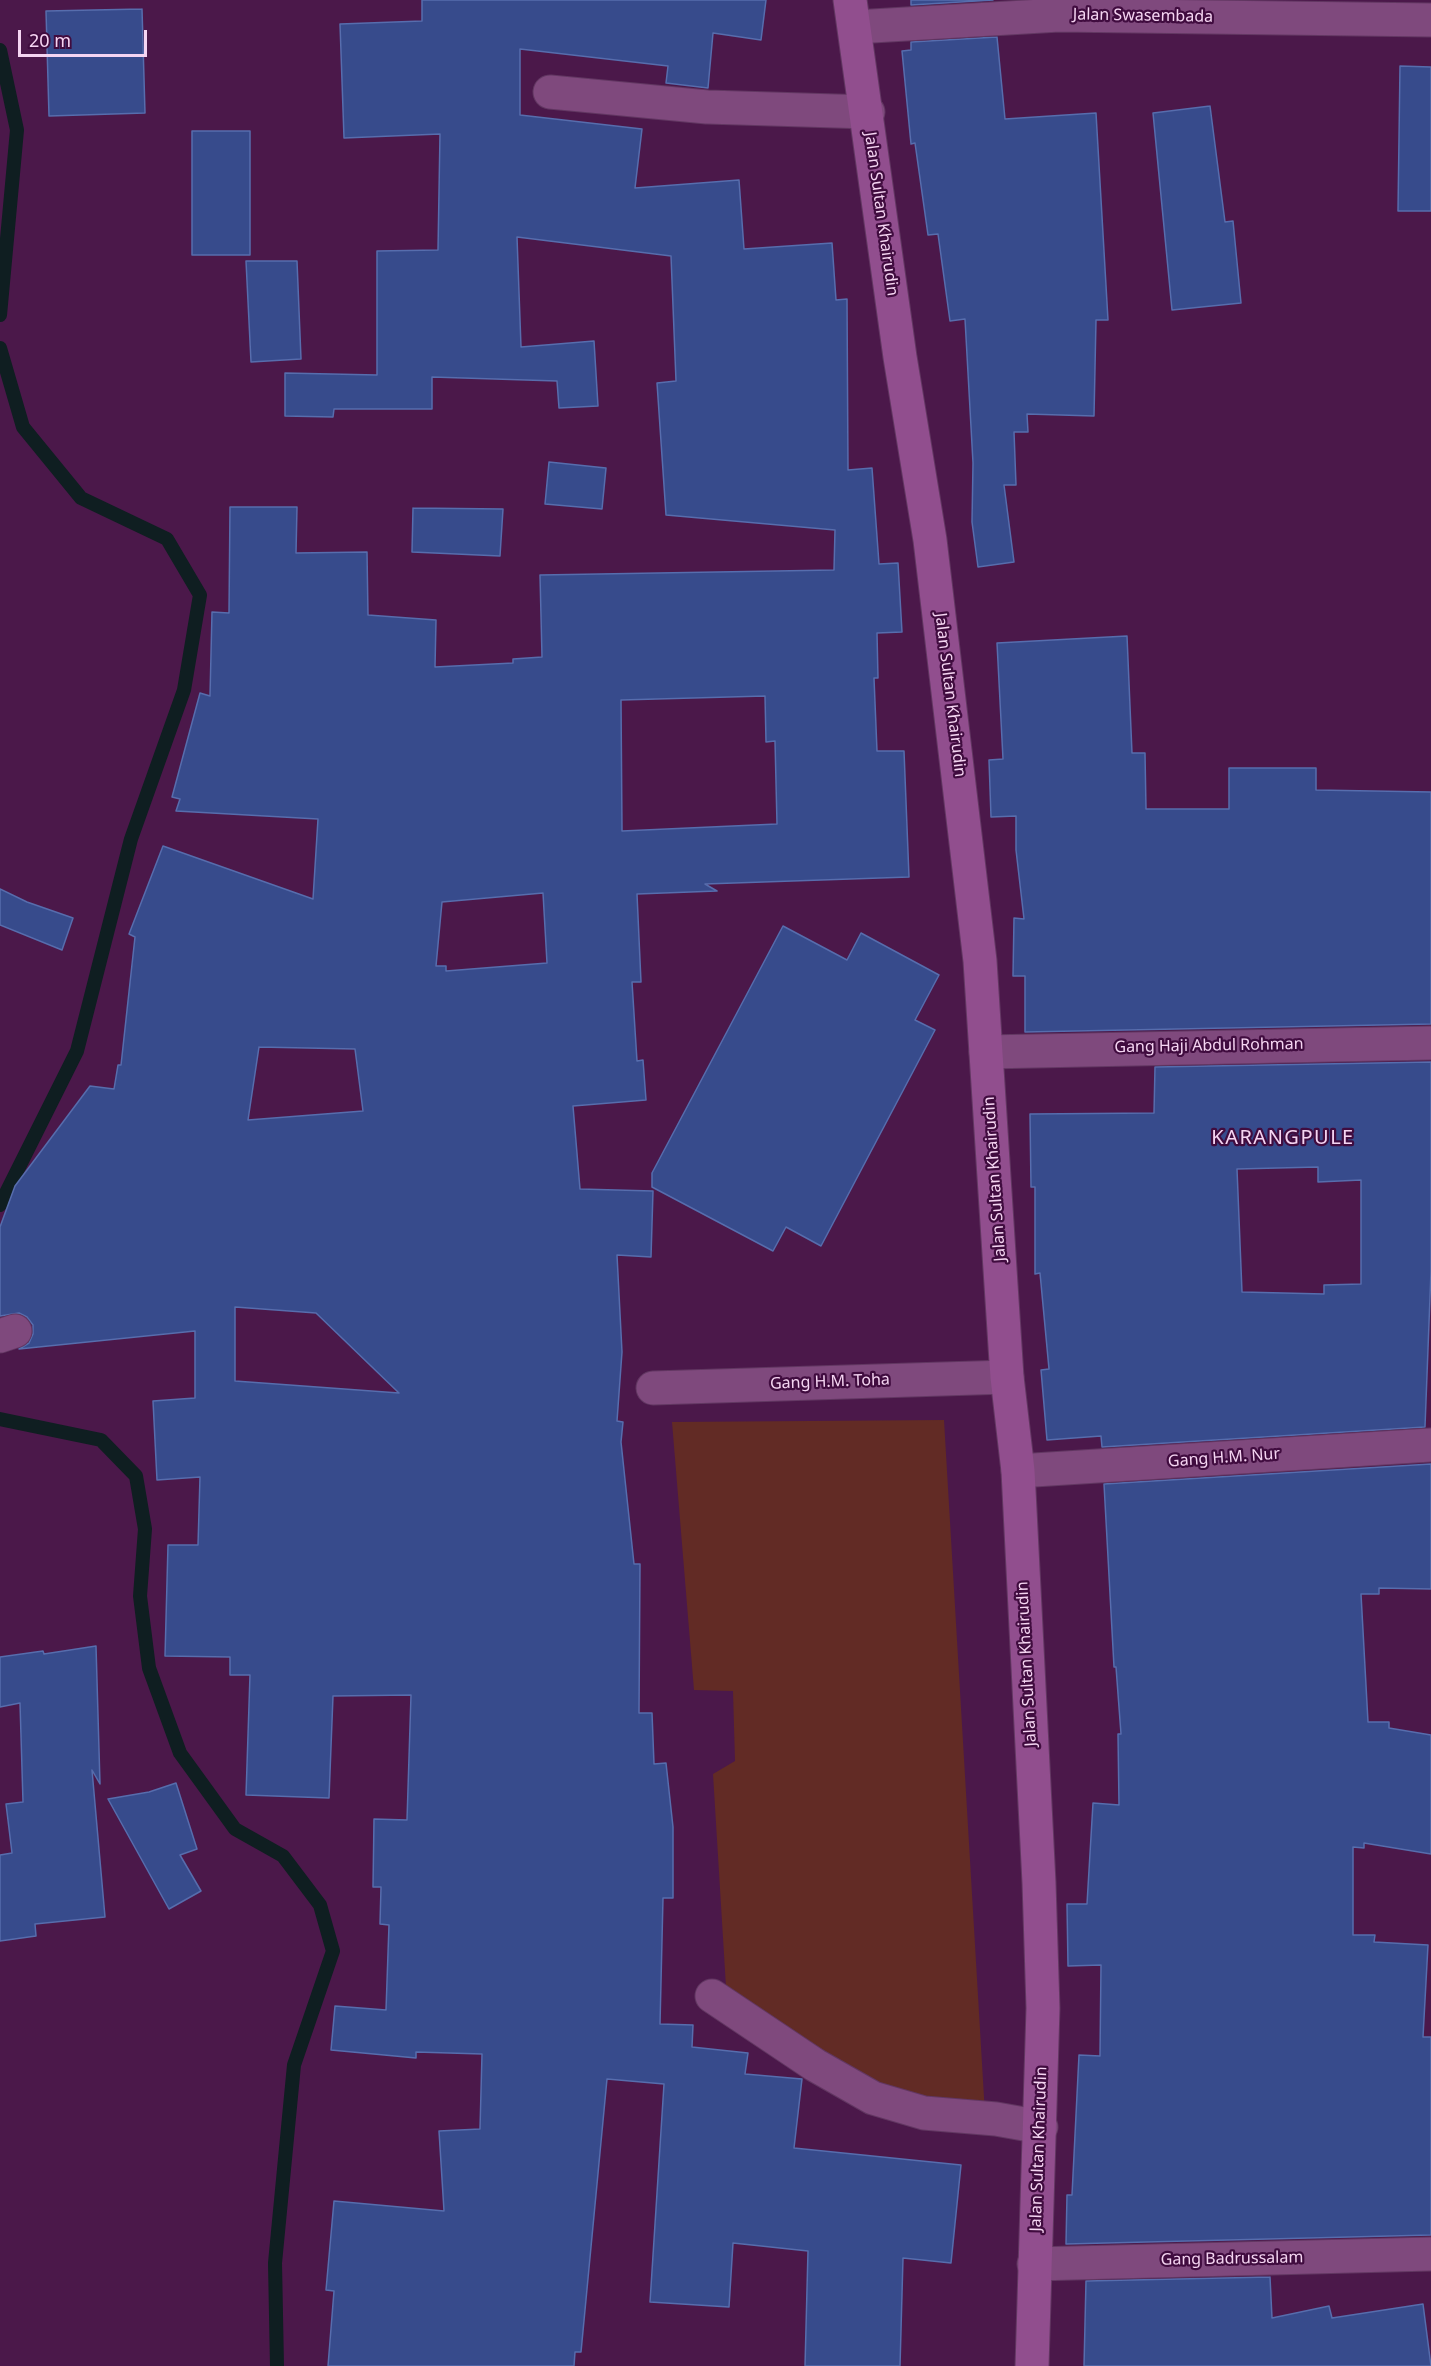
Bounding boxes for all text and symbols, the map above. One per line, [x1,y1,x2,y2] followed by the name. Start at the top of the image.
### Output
[1073,5,1213,27] street label: Jalan Swasembada
[21,18,150,56] scale bar
[29,28,71,52] text: 20 m
[860,131,902,297] street label: Jalan Sultan Khairudin
[930,612,970,778] street label: Jalan Sultan Khairudin
[1114,1035,1304,1057] street label: Gang Haji Abdul Rohman
[980,1096,1010,1262] street label: Jalan Sultan Khairudin
[1211,1126,1355,1150] district label: KARANGPULE
[770,1370,890,1394] street label: Gang H.M. Toha
[1167,1445,1281,1471] street label: Gang H.M. Nur
[1013,1581,1041,1747] street label: Jalan Sultan Khairudin
[1027,2066,1051,2232] street label: Jalan Sultan Khairudin
[1161,2248,1303,2270] street label: Gang Badrussalam

